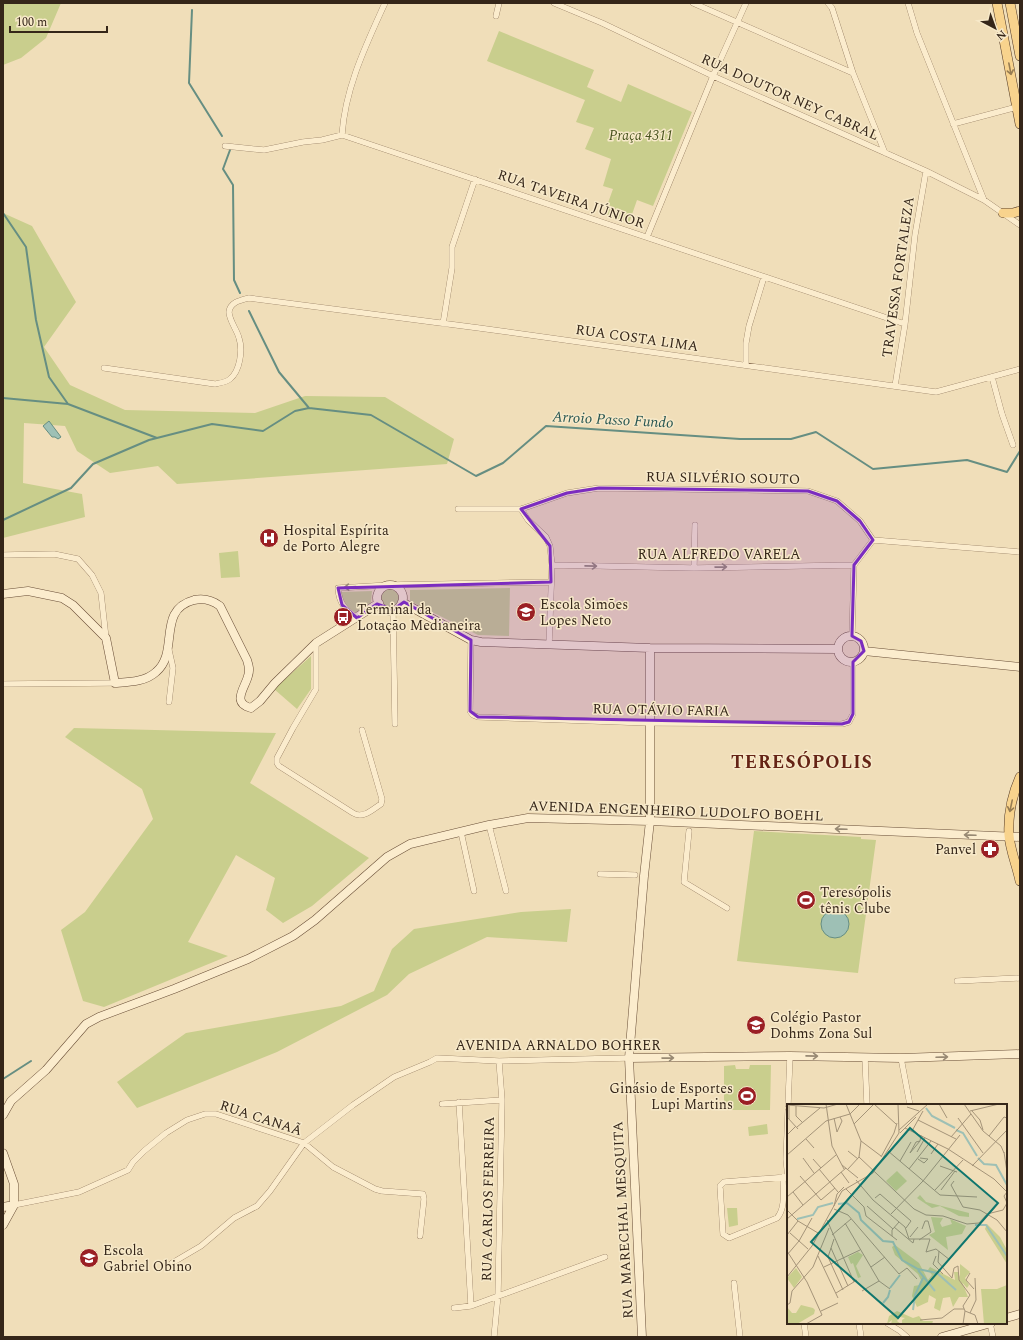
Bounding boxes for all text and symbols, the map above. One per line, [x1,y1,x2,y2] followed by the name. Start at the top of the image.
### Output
[10,8,107,34] scale bar
[975,8,1015,48] north arrow
[16,13,47,32] text: 100 m
[992,26,1010,45] text: N
[698,48,882,146] street label: RUA DOUTOR NEY CABRAL
[1006,62,1014,75] one-way arrow
[609,125,673,146] park label: Praça 4311
[495,164,648,234] street label: RUA TAVEIRA JÚNIOR
[876,195,920,359] street label: TRAVESSA FORTALEZA
[574,319,700,357] street label: RUA COSTA LIMA
[551,405,674,435] water label: Arroio Passo Fundo
[646,466,800,490] street label: RUA SILVÉRIO SOUTO
[283,520,389,557] place label: Hospital Espírita de Porto Alegre
[258,527,280,549] hospital icon: Hospital Espírita de Porto Alegre
[638,544,801,565] street label: RUA ALFREDO VARELA
[584,562,597,570] one-way arrow
[714,563,727,571] one-way arrow
[344,584,357,591] one-way arrow
[540,594,628,631] place label: Escola Simões Lopes Neto
[357,599,481,636] place label: Terminal da Lotação Medianeira
[515,601,537,623] school or university icon: Escola Simões Lopes Neto
[332,606,354,628] bus stop icon: Terminal da Lotação Medianeira
[592,698,730,722] street label: RUA OTÁVIO FARIA
[731,749,873,776] district label: TERESÓPOLIS
[528,795,824,827] street label: AVENIDA ENGENHEIRO LUDOLFO BOEHL
[1007,799,1015,812] one-way arrow
[835,826,848,833] one-way arrow
[964,831,977,839] one-way arrow
[979,838,1001,860] pharmacy icon: Panvel
[935,839,976,860] place label: Panvel
[820,882,892,919] place label: Teresópolis tênis Clube
[795,889,817,911] sports icon: Teresópolis tênis Clube
[770,1007,872,1044] place label: Colégio Pastor Dohms Zona Sul
[745,1014,767,1036] school or university icon: Colégio Pastor Dohms Zona Sul
[456,1035,661,1056] street label: AVENIDA ARNALDO BOHRER
[805,1053,818,1060] one-way arrow
[935,1053,948,1061] one-way arrow
[661,1054,674,1062] one-way arrow
[609,1078,733,1115] place label: Ginásio de Esportes Lupi Martins
[736,1085,758,1107] sports icon: Ginásio de Esportes Lupi Martins
[217,1095,305,1141] street label: RUA CANAÃ
[787,1104,1007,1324] inset map
[476,1116,500,1282] street label: RUA CARLOS FERREIRA
[607,1120,639,1319] street label: RUA MARECHAL MESQUITA
[103,1240,192,1277] place label: Escola Gabriel Obino
[78,1247,100,1269] school or university icon: Escola Gabriel Obino

